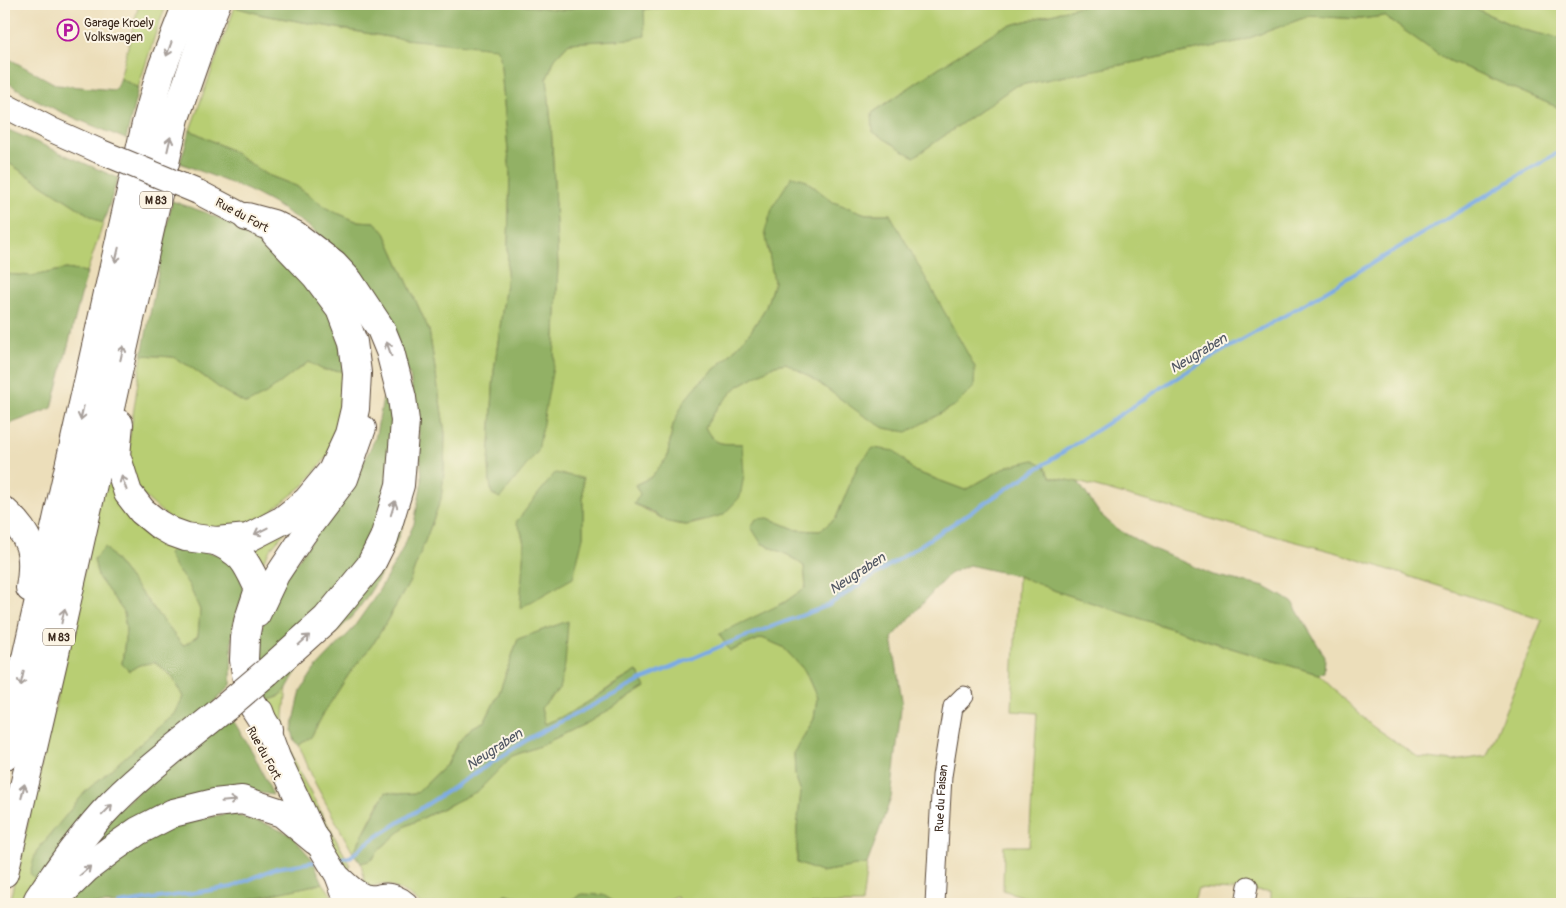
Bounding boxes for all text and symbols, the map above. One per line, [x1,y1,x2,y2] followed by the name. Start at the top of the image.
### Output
[84,16,154,45] place label: Garage Kroely Volkswagen
[56,18,80,42] parking icon: Garage Kroely Volkswagen
[164,41,173,56] one-way arrow
[165,136,174,152] one-way arrow
[140,192,172,208] road number: M 83
[213,195,271,236] street label: Rue du Fort
[112,246,121,262] one-way arrow
[1167,329,1231,377] water label: Neugraben
[383,341,393,357] one-way arrow
[118,346,127,362] one-way arrow
[77,405,86,421] one-way arrow
[119,475,128,491] one-way arrow
[389,500,399,516] one-way arrow
[254,526,269,536] one-way arrow
[826,548,889,598] water label: Neugraben
[59,608,69,624] one-way arrow
[43,628,75,646] road number: M 83
[297,634,310,646] one-way arrow
[16,670,26,686] one-way arrow
[243,724,284,782] street label: Rue du Fort
[463,724,526,774] water label: Neugraben
[932,763,952,832] street label: Rue du Faisan
[19,784,28,800] one-way arrow
[220,797,236,806] one-way arrow
[101,804,113,816] one-way arrow
[78,866,91,877] one-way arrow

